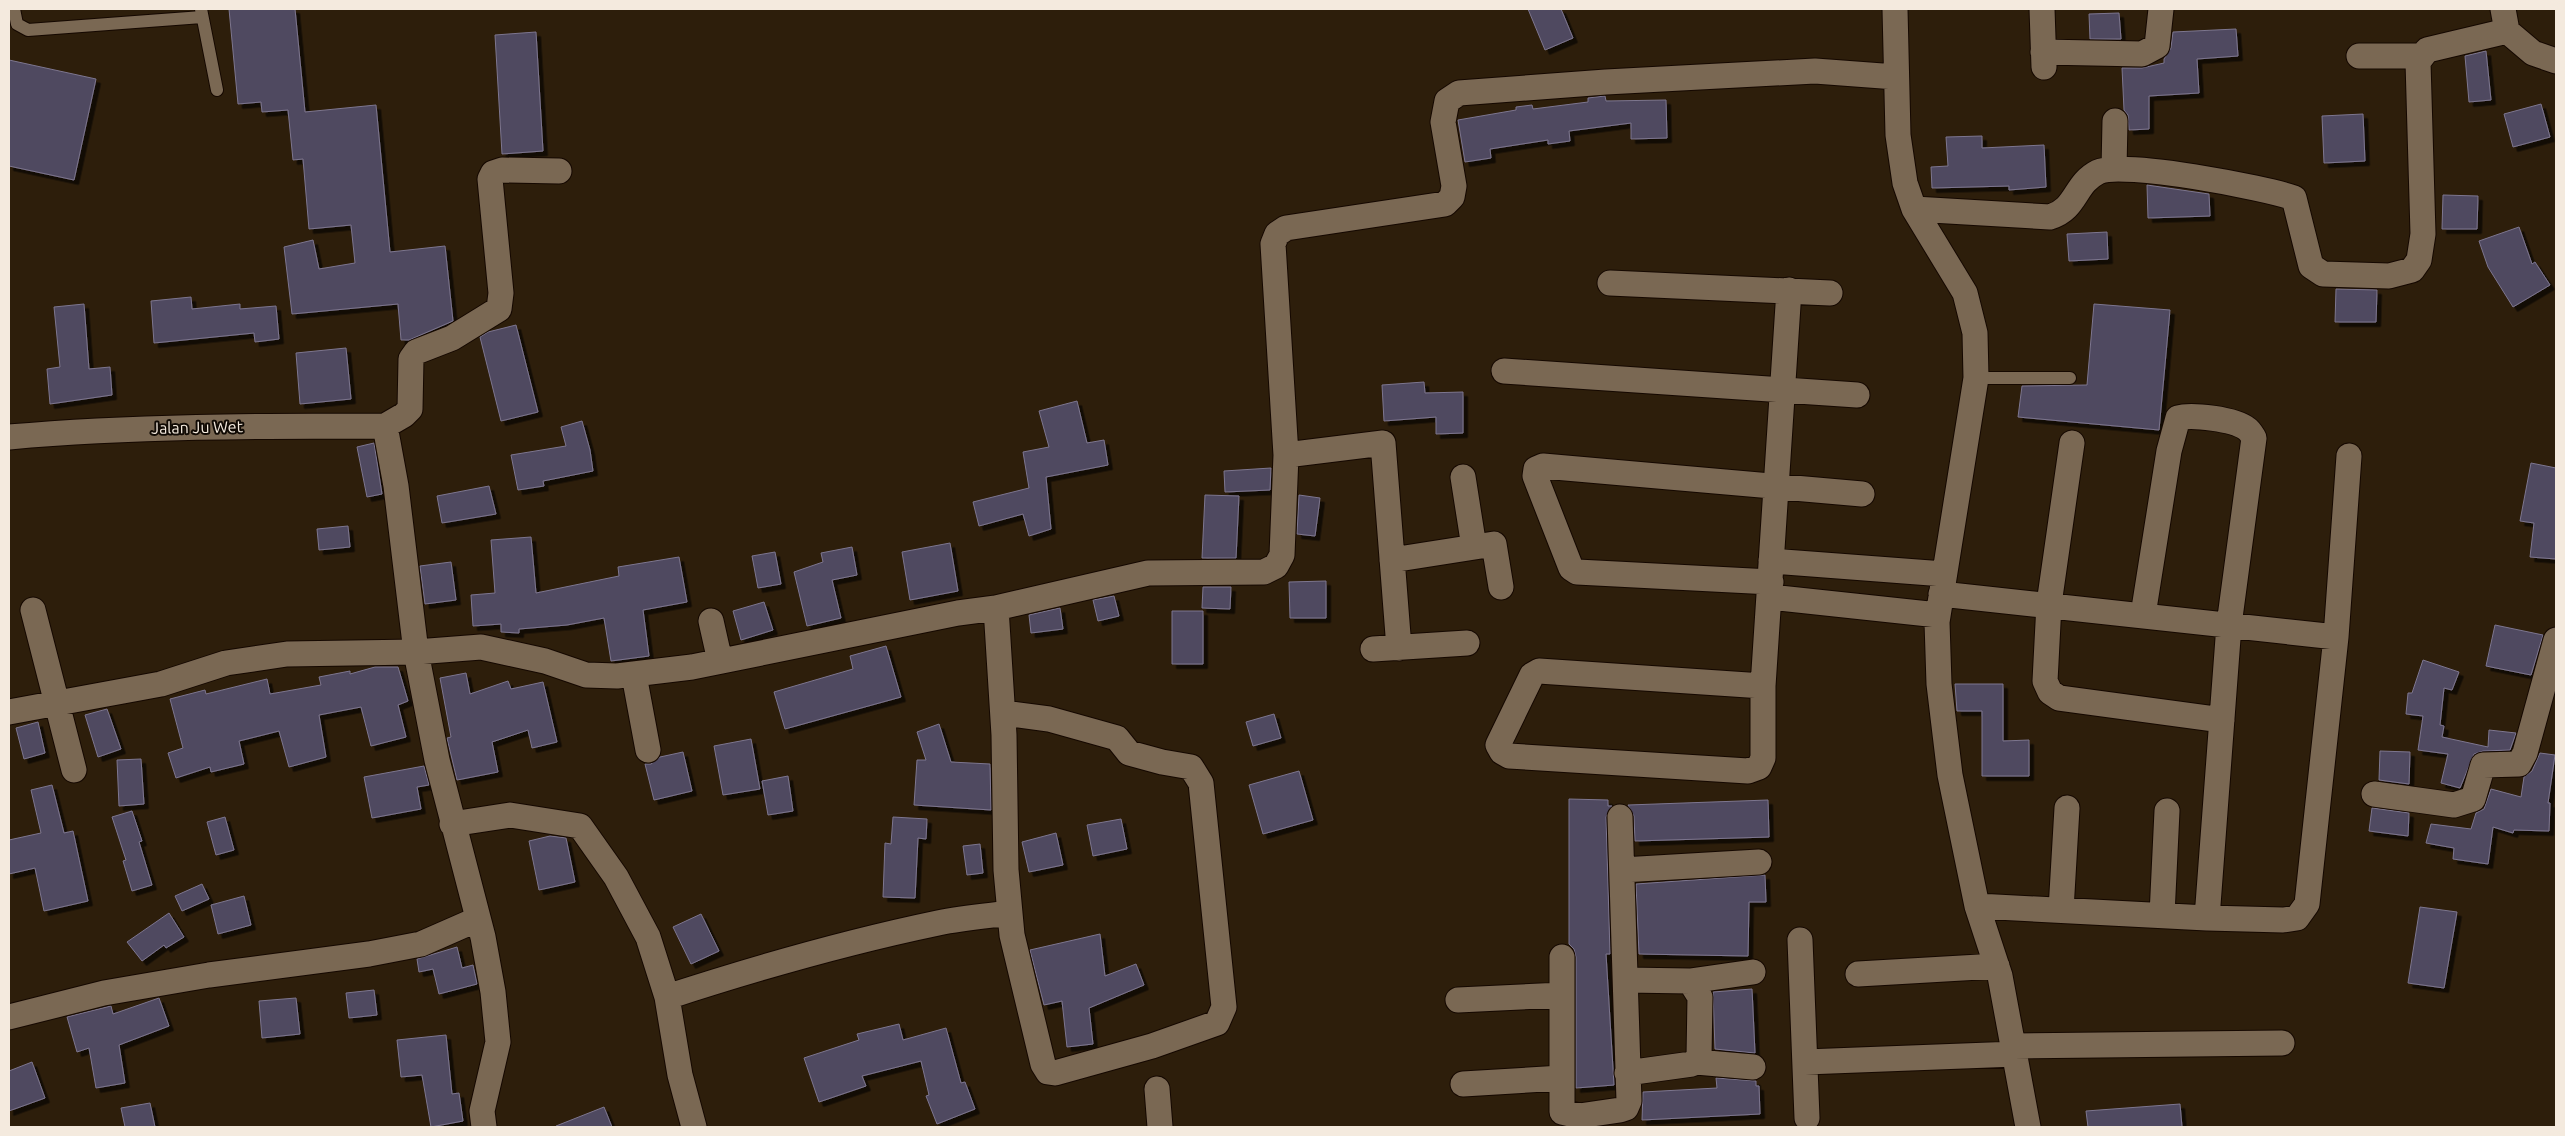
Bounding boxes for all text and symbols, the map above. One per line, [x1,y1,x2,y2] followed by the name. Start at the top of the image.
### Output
[151,417,244,437] street label: Jalan Ju Wet

